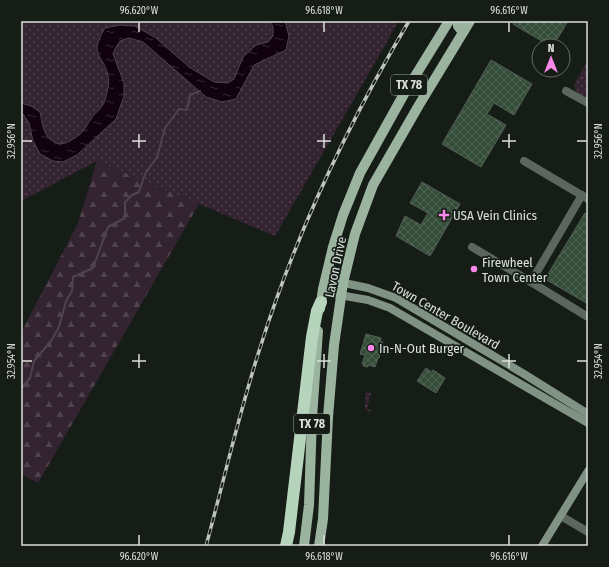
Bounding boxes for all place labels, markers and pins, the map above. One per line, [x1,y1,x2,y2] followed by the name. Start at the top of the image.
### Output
[453,208,538,223] place label: USA Vein Clinics
[438,209,450,221] marker: USA Vein Clinics
[482,255,548,285] place label: Firewheel Town Center
[469,264,479,274] marker: Firewheel Town Center
[379,341,465,356] place label: In-N-Out Burger
[366,343,376,353] marker: In-N-Out Burger

